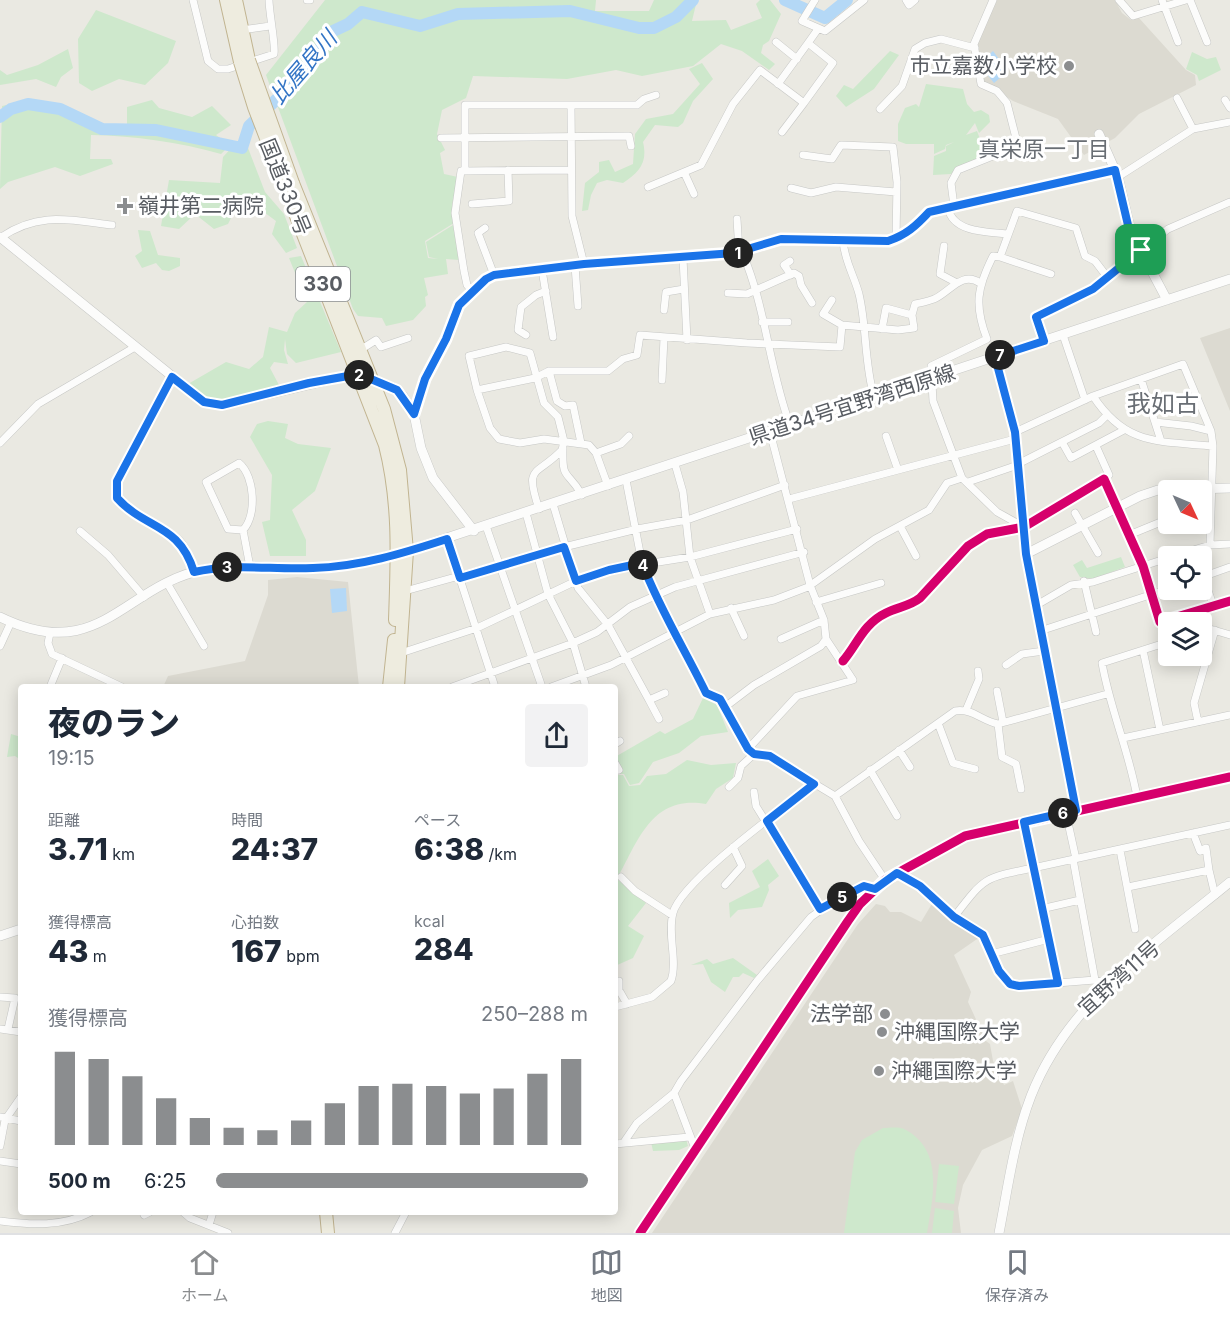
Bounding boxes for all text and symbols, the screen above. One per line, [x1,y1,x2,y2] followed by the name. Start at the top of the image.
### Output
[264,24,343,109] water label: 比屋良川
[910,53,1057,78] place label: 市立嘉数小学校
[1062,59,1076,73] marker: 市立嘉数小学校
[255,135,316,239] street label: 国道330号
[978,136,1110,162] district label: 真栄原一丁目
[138,193,264,218] place label: 嶺井第二病院
[116,197,134,215] marker: 嶺井第二病院
[1115,224,1166,275] pin
[1124,233,1157,266] icon: arrive
[723,238,753,268] pin: 1
[735,243,741,263] text: 1
[296,267,350,301] road number: 330
[985,340,1015,370] pin: 7
[995,345,1005,365] text: 7
[745,359,958,450] street label: 県道34号宜野湾西原線
[344,360,374,390] pin: 2
[354,365,364,385] text: 2
[1127,389,1199,418] district label: 我如古
[1158,480,1212,534] north arrow
[1158,480,1212,666] map controls
[1158,546,1212,600] button: locate
[628,550,658,580] pin: 4
[212,552,242,582] pin: 3
[638,555,648,575] text: 4
[222,557,232,577] text: 3
[1158,612,1212,666] button: layers
[48,703,180,743] text: 夜のラン
[525,704,588,767] button: share
[48,746,95,770] text: 19:15
[1048,798,1078,828] pin: 6
[1058,803,1068,823] text: 6
[48,810,80,830] text: 距離
[231,810,263,830] text: 時間
[414,810,461,830] text: ペース
[48,831,108,867] text: 3.71
[231,831,318,867] text: 24:37
[414,831,484,867] text: 6:38
[108,844,135,864] text: km
[484,844,517,864] text: /km
[827,882,857,912] pin: 5
[837,887,847,907] text: 5
[414,911,445,931] text: kcal
[48,912,112,932] text: 獲得標高
[231,912,279,932] text: 心拍数
[414,931,474,967] text: 284
[48,933,88,969] text: 43
[231,933,282,969] text: 167
[1073,935,1165,1021] street label: 宜野湾11号
[88,946,107,966] text: m
[282,946,320,966] text: bpm
[810,1001,873,1026] place label: 法学部
[481,1002,588,1026] text: 250–288 m
[48,1006,128,1030] text: 獲得標高
[878,1007,892,1021] marker: 法学部
[894,1019,1020,1044] place label: 沖縄国際大学
[875,1025,889,1039] marker: 沖縄国際大学
[891,1058,1017,1083] place label: 沖繩国際大学
[872,1064,886,1078] marker: 沖繩国際大学
[48,1169,111,1193] text: 500 m
[144,1169,187,1193] text: 6:25
[181,1246,228,1306] tab: ホーム
[590,1246,623,1306] tab: 地図
[985,1246,1049,1306] tab: 保存済み

